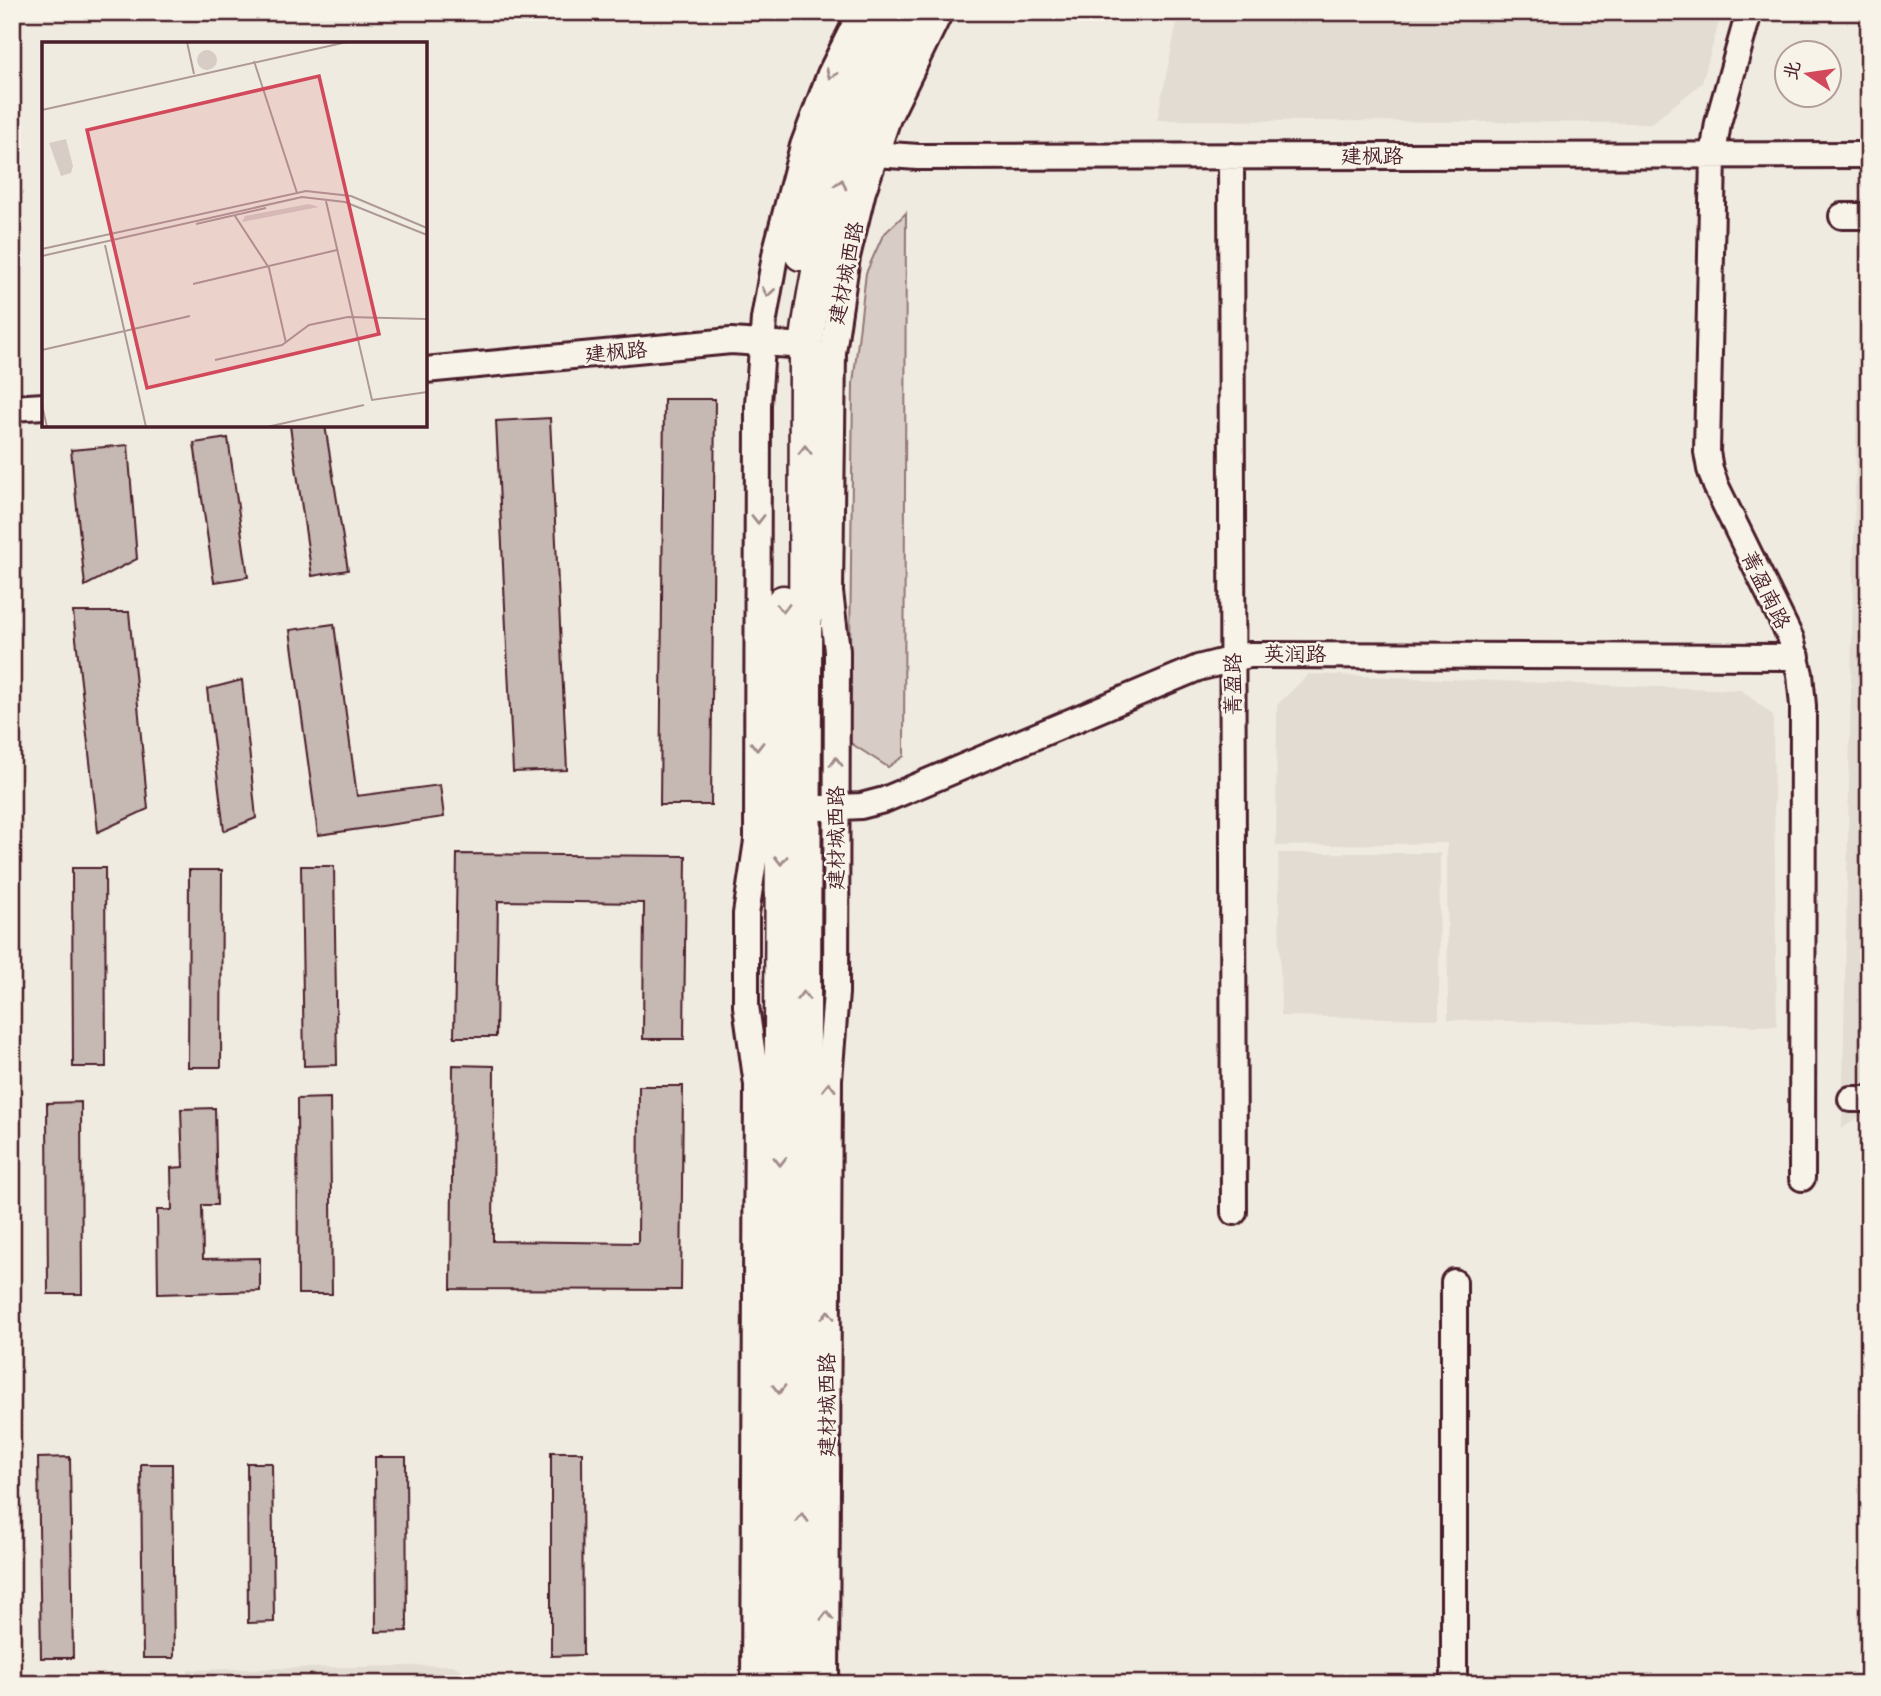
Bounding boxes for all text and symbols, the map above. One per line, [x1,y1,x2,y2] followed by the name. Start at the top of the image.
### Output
[1772,38,1842,108] north arrow
[42,42,427,427] inset map
[1777,58,1805,82] text: 北
[825,66,839,79] one-way arrow
[1341,141,1404,168] street label: 建枫路
[833,178,847,190] one-way arrow
[821,219,868,327] street label: 建材城西路
[761,286,776,298] one-way arrow
[583,334,648,367] street label: 建枫路
[797,444,813,455] one-way arrow
[750,514,766,524] one-way arrow
[1737,546,1798,633] street label: 菁盈南路
[775,603,790,614] one-way arrow
[1264,639,1327,666] street label: 英润路
[1218,653,1245,716] street label: 菁盈路
[749,741,765,752] one-way arrow
[828,756,844,767] one-way arrow
[821,786,848,891] street label: 建材城西路
[773,855,789,866] one-way arrow
[795,990,811,1001] one-way arrow
[821,1081,836,1092] one-way arrow
[772,1156,788,1167] one-way arrow
[820,1309,836,1319] one-way arrow
[812,1353,839,1458] street label: 建材城西路
[771,1384,787,1394] one-way arrow
[794,1512,810,1522] one-way arrow
[819,1610,835,1620] one-way arrow

